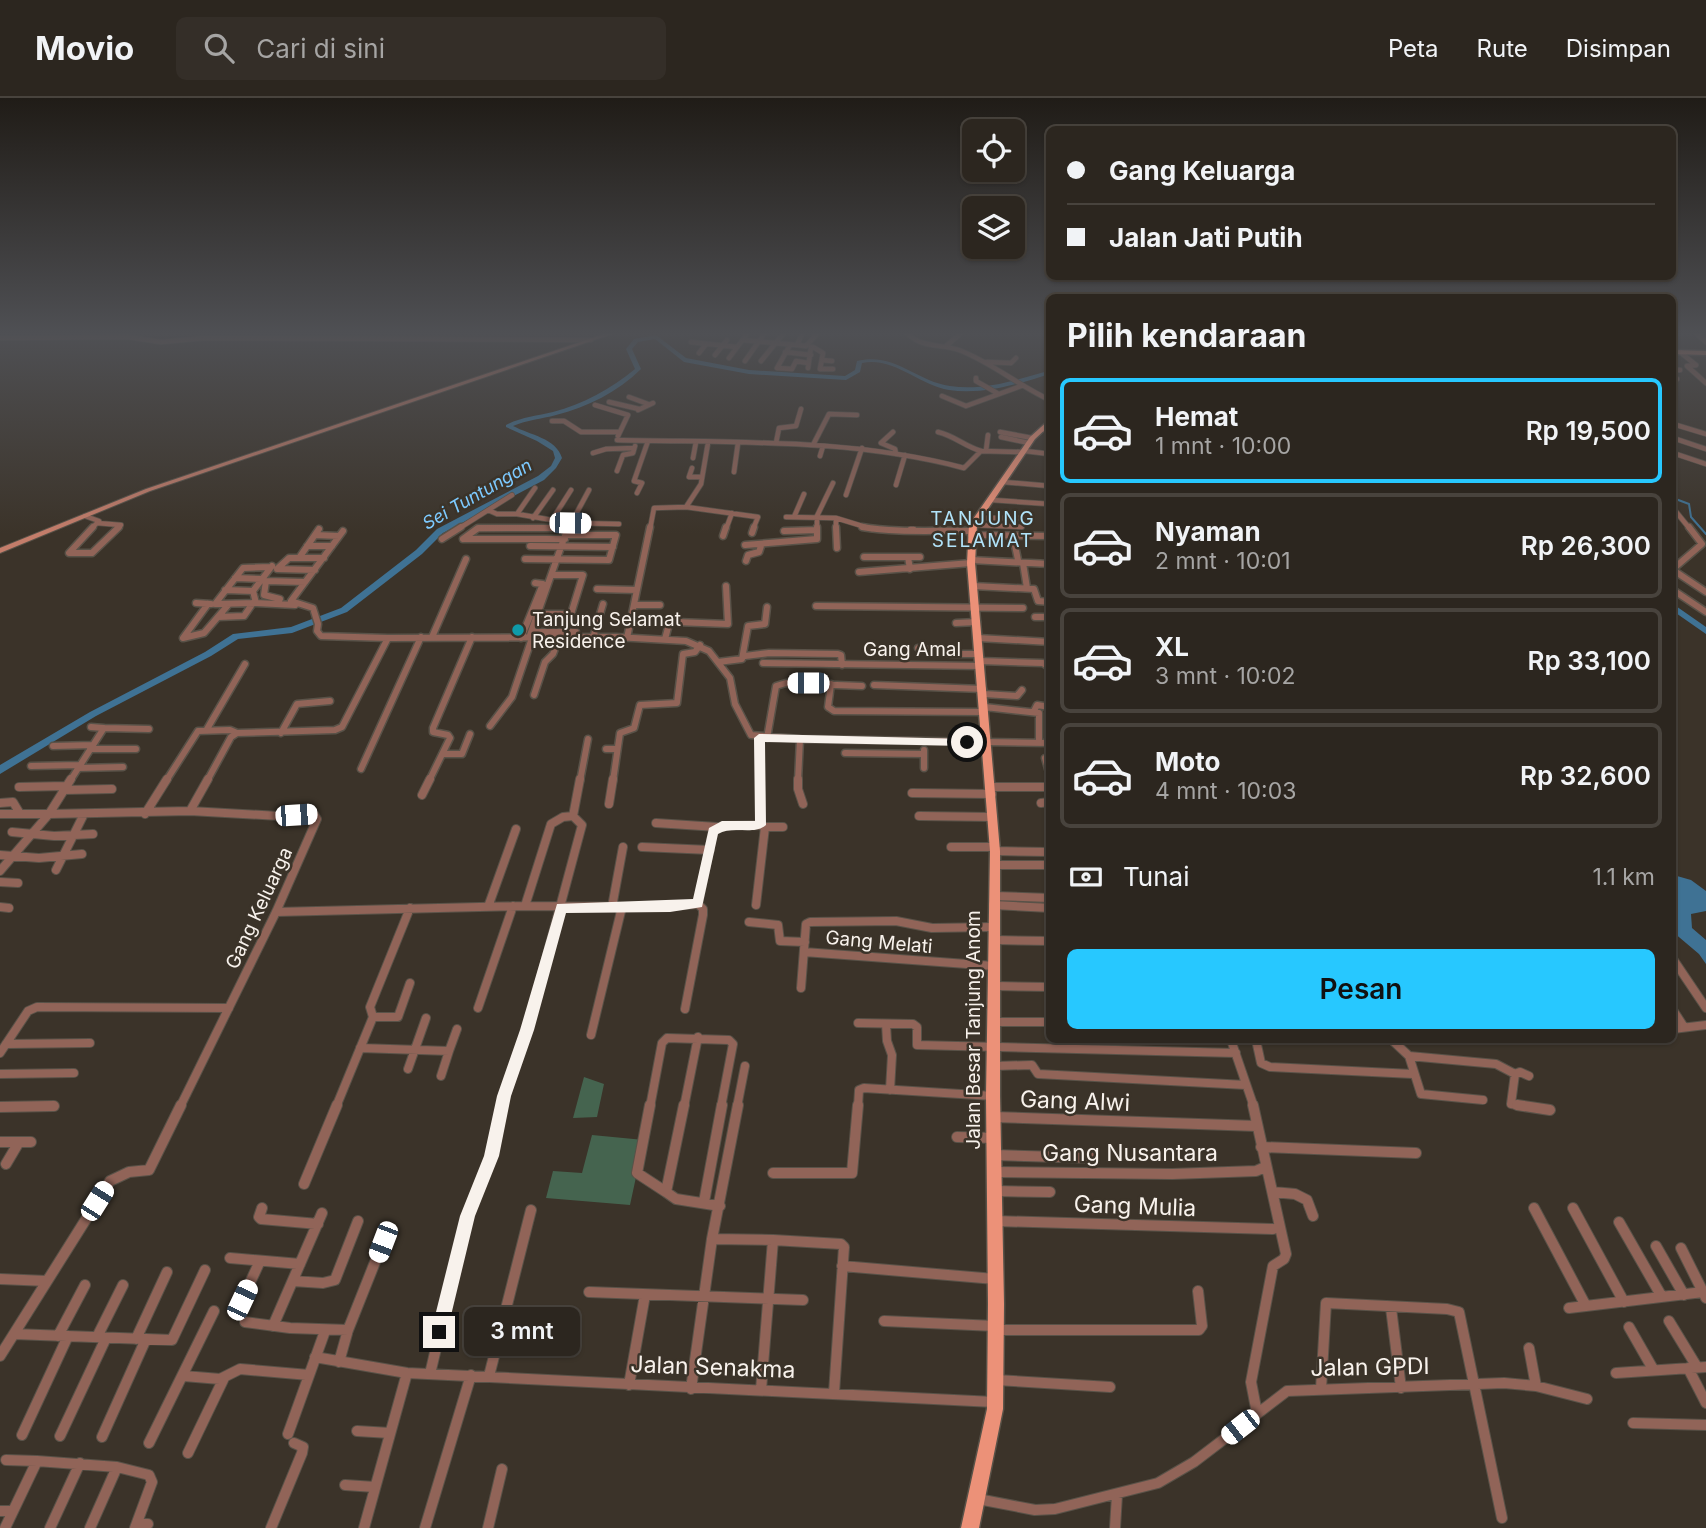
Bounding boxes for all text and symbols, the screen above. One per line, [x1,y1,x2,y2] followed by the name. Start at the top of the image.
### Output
[176,17,666,80] search box
[35,28,134,68] text: Movio
[200,29,238,67] icon: search
[256,33,385,64] text: Cari di sini
[1388,34,1439,63] text: Peta
[1477,34,1528,63] text: Rute
[1566,34,1671,63] text: Disimpan
[962,119,1025,259] map controls
[962,119,1025,182] button: locate
[1109,155,1295,186] text: Gang Keluarga
[962,196,1025,259] button: layers
[1109,222,1303,253] text: Jalan Jati Putih
[1067,316,1307,355] text: Pilih kendaraan
[1071,399,1134,462] icon: car
[1155,401,1238,432] text: Hemat
[1526,415,1651,446] text: Rp 19,500
[1155,432,1291,460] text: 1 mnt · 10:00
[419,454,535,534] water label: Sei Tuntungan
[930,507,1036,552] district label: TANJUNG SELAMAT
[549,512,592,534] car
[1071,514,1134,577] icon: car
[1155,516,1261,547] text: Nyaman
[1521,530,1651,561] text: Rp 26,300
[1155,547,1291,575] text: 2 mnt · 10:01
[532,608,681,653] place label: Tanjung Selamat Residence
[510,622,526,638] marker: Tanjung Selamat Residence
[1071,629,1134,692] icon: car
[1155,631,1189,662] text: XL
[863,638,961,661] street label: Gang Amal
[1527,645,1651,676] text: Rp 33,100
[1155,662,1296,690] text: 3 mnt · 10:02
[788,673,830,694] car
[951,726,983,758] route start
[1071,744,1134,807] icon: car
[1155,746,1220,777] text: Moto
[1520,760,1651,791] text: Rp 32,600
[1155,777,1296,805] text: 4 mnt · 10:03
[275,803,318,827] car
[221,843,297,973] street label: Gang Keluarga
[1067,858,1105,896] icon: cash
[1123,861,1190,892] text: Tunai
[1592,863,1655,891] text: 1.1 km
[962,910,985,1150] street label: Jalan Besar Tanjung Anom
[824,926,934,958] street label: Gang Melati
[1067,949,1655,1029] button: Pesan
[1020,1085,1130,1117] street label: Gang Alwi
[1042,1139,1218,1167] street label: Gang Nusantara
[77,1178,118,1224] car
[1073,1190,1197,1222] street label: Gang Mulia
[366,1219,401,1265] car
[224,1277,261,1323] car
[464,1308,579,1356] callout: 3 mnt
[423,1316,455,1348] route end
[490,1317,554,1345] text: 3 mnt
[630,1350,796,1384] street label: Jalan Senakma
[1310,1352,1430,1382] street label: Jalan GPDI
[1217,1406,1264,1448] car

